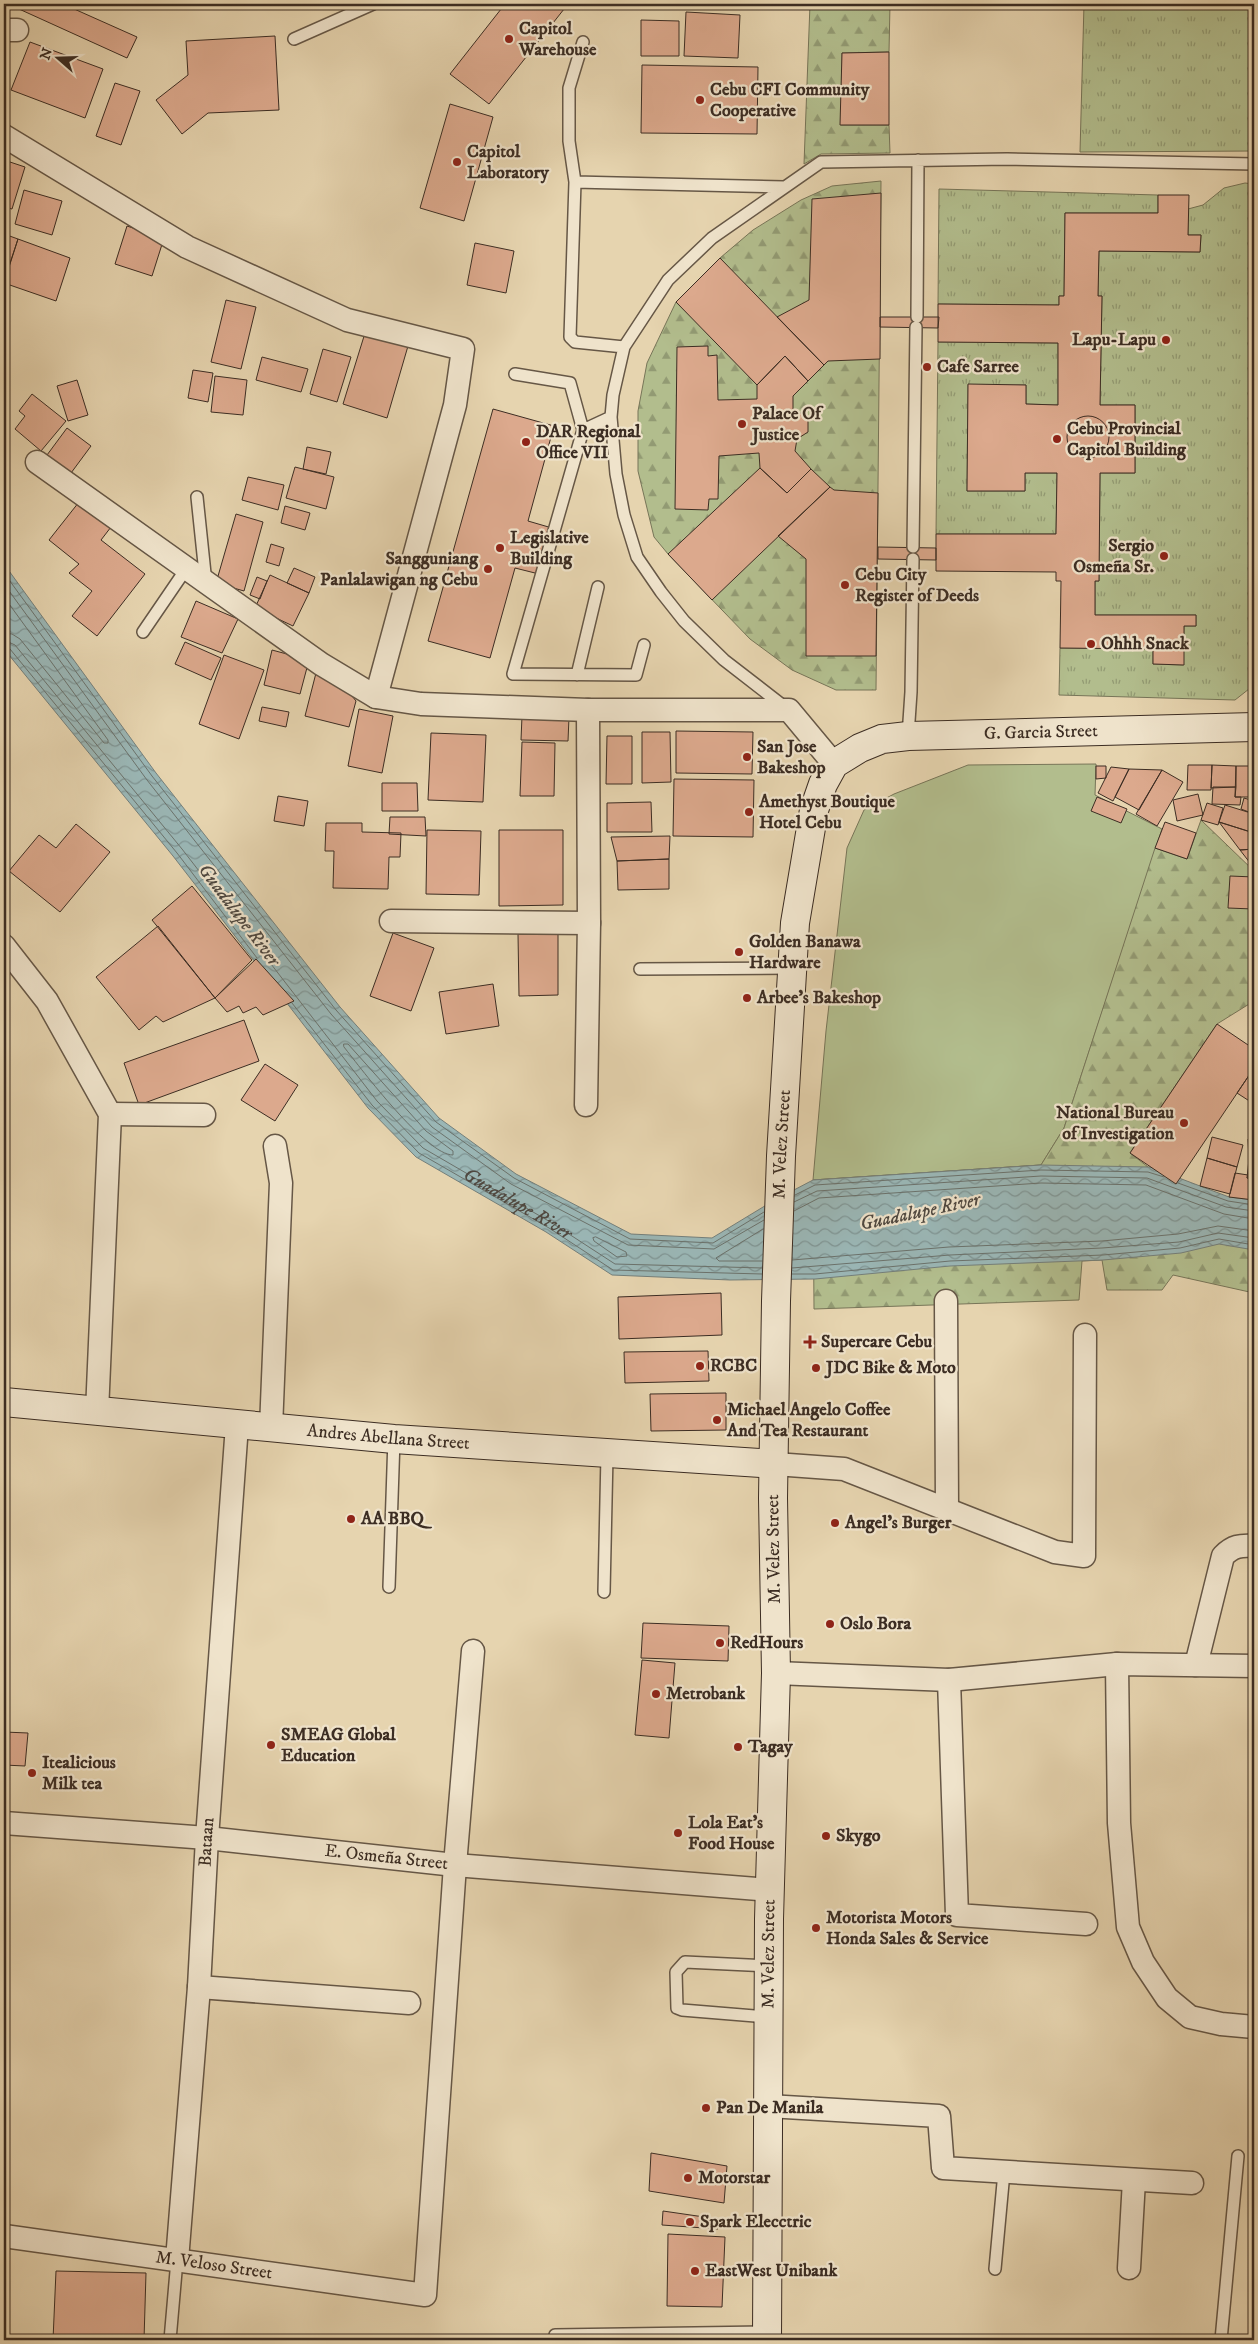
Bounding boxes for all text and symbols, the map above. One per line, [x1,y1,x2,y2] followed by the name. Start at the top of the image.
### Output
[518,18,597,61] place label: Capitol Warehouse
[32,32,82,82] north arrow
[503,33,515,45] marker: Capitol Warehouse
[36,45,57,62] text: N
[710,79,870,122] place label: Cebu CFI Community Cooperative
[694,94,706,106] marker: Cebu CFI Community Cooperative
[467,141,549,184] place label: Capitol Laboratory
[451,156,463,168] marker: Capitol Laboratory
[1072,329,1156,351] place label: Lapu-Lapu
[1160,334,1172,346] marker: Lapu-Lapu
[937,356,1020,378] place label: Cafe Sarree
[921,361,933,373] marker: Cafe Sarree
[750,403,824,446] place label: Palace Of Justice
[736,418,748,430] marker: Palace Of Justice
[1067,418,1187,461] place label: Cebu Provincial Capitol Building
[536,421,641,464] place label: DAR Regional Office VII
[1051,433,1063,445] marker: Cebu Provincial Capitol Building
[520,436,532,448] marker: DAR Regional Office VII
[510,527,589,570] place label: Legislative Building
[1073,535,1154,578] place label: Sergio Osmeña Sr.
[494,542,506,554] marker: Legislative Building
[320,548,479,591] place label: Sangguniang Panlalawigan ng Cebu
[1158,550,1170,562] marker: Sergio Osmeña Sr.
[482,563,494,575] marker: Sangguniang Panlalawigan ng Cebu
[855,564,979,607] place label: Cebu City Register of Deeds
[839,579,851,591] marker: Cebu City Register of Deeds
[1101,633,1190,655] place label: Ohhh Snack
[1085,638,1097,650] marker: Ohhh Snack
[984,720,1098,745] street label: G. Garcia Street
[757,736,825,779] place label: San Jose Bakeshop
[741,751,753,763] marker: San Jose Bakeshop
[758,791,895,834] place label: Amethyst Boutique Hotel Cebu
[743,806,755,818] marker: Amethyst Boutique Hotel Cebu
[192,859,286,973] water label: Guadalupe River
[749,931,861,974] place label: Golden Banawa Hardware
[733,946,745,958] marker: Golden Banawa Hardware
[756,987,881,1009] place label: Arbee's Bakeshop
[741,992,753,1004] marker: Arbee's Bakeshop
[769,1089,796,1199] street label: M. Velez Street
[1056,1102,1175,1145] place label: National Bureau of Investigation
[1178,1117,1190,1129] marker: National Bureau of Investigation
[459,1163,578,1246] water label: Guadalupe River
[858,1188,985,1237] water label: Guadalupe River
[821,1331,933,1353] place label: Supercare Cebu
[803,1335,817,1349] marker: Supercare Cebu
[710,1355,757,1377] place label: RCBC
[824,1357,956,1379] place label: JDC Bike & Moto
[694,1360,706,1372] marker: RCBC
[810,1362,822,1374] marker: JDC Bike & Moto
[726,1399,891,1442] place label: Michael Angelo Coffee And Tea Restaurant
[711,1414,723,1426] marker: Michael Angelo Coffee And Tea Restaurant
[306,1420,471,1455] street label: Andres Abellana Street
[762,1494,786,1604] street label: M. Velez Street
[360,1508,433,1530] place label: AA BBQ
[844,1512,952,1534] place label: Angel's Burger
[345,1513,357,1525] marker: AA BBQ
[829,1517,841,1529] marker: Angel's Burger
[840,1613,912,1635] place label: Oslo Bora
[824,1618,836,1630] marker: Oslo Bora
[730,1632,803,1654] place label: RedHours
[714,1637,726,1649] marker: RedHours
[666,1683,746,1705] place label: Metrobank
[650,1688,662,1700] marker: Metrobank
[281,1724,396,1767] place label: SMEAG Global Education
[747,1736,793,1758] place label: Tagay
[265,1739,277,1751] marker: SMEAG Global Education
[732,1741,744,1753] marker: Tagay
[42,1752,116,1795] place label: Itealicious Milk tea
[26,1767,38,1779] marker: Itealicious Milk tea
[688,1812,775,1855] place label: Lola Eat's Food House
[194,1816,220,1867] street label: Bataan
[836,1825,881,1847] place label: Skygo
[672,1827,684,1839] marker: Lola Eat's Food House
[820,1830,832,1842] marker: Skygo
[324,1840,450,1875] street label: E. Osmeña Street
[758,1899,781,2009] street label: M. Velez Street
[826,1907,989,1950] place label: Motorista Motors Honda Sales & Service
[810,1922,822,1934] marker: Motorista Motors Honda Sales & Service
[716,2097,824,2119] place label: Pan De Manila
[700,2102,712,2114] marker: Pan De Manila
[698,2167,771,2189] place label: Motorstar
[682,2172,694,2184] marker: Motorstar
[700,2211,812,2233] place label: Spark Elecctric
[684,2216,696,2228] marker: Spark Elecctric
[154,2246,274,2285] street label: M. Veloso Street
[705,2260,838,2282] place label: EastWest Unibank
[689,2265,701,2277] marker: EastWest Unibank

